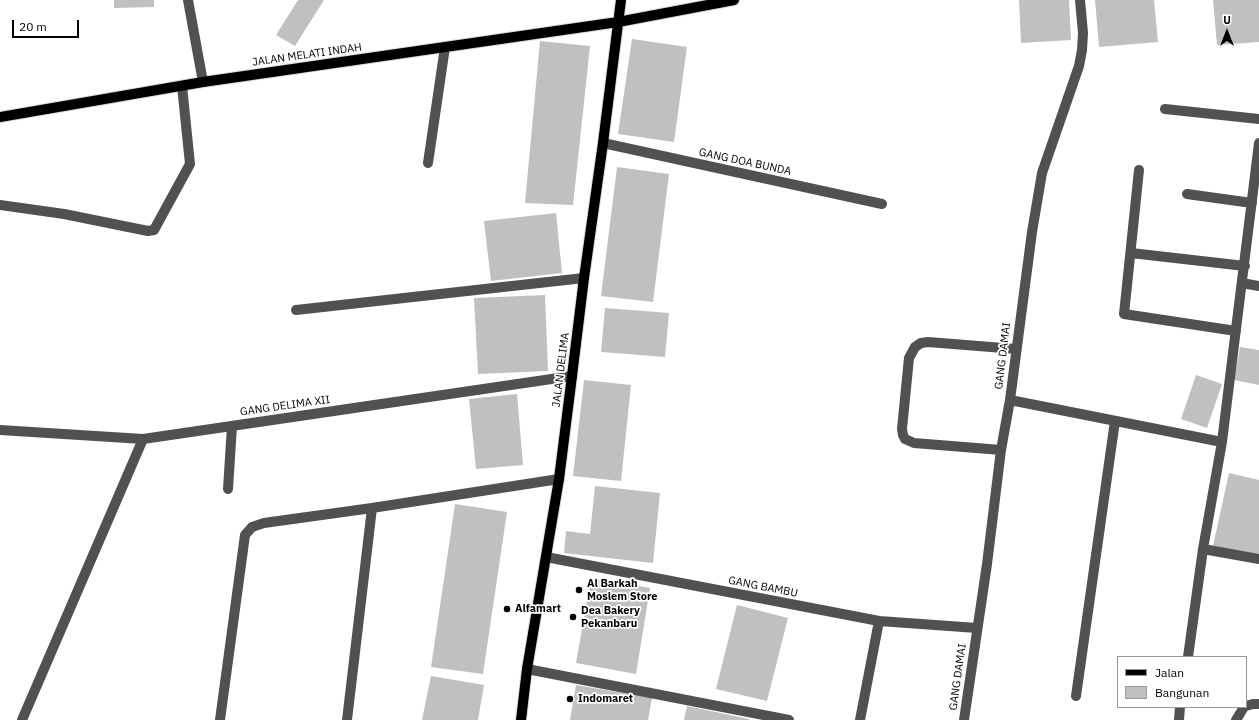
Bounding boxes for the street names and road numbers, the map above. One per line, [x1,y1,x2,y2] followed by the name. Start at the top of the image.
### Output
[251,41,363,69] street label: JALAN MELATI INDAH
[698,146,792,178] street label: GANG DOA BUNDA
[992,322,1014,390] street label: GANG DAMAI
[550,332,572,408] street label: JALAN DELIMA
[239,393,331,419] street label: GANG DELIMA XII
[727,574,799,600] street label: GANG BAMBU
[947,643,969,711] street label: GANG DAMAI

